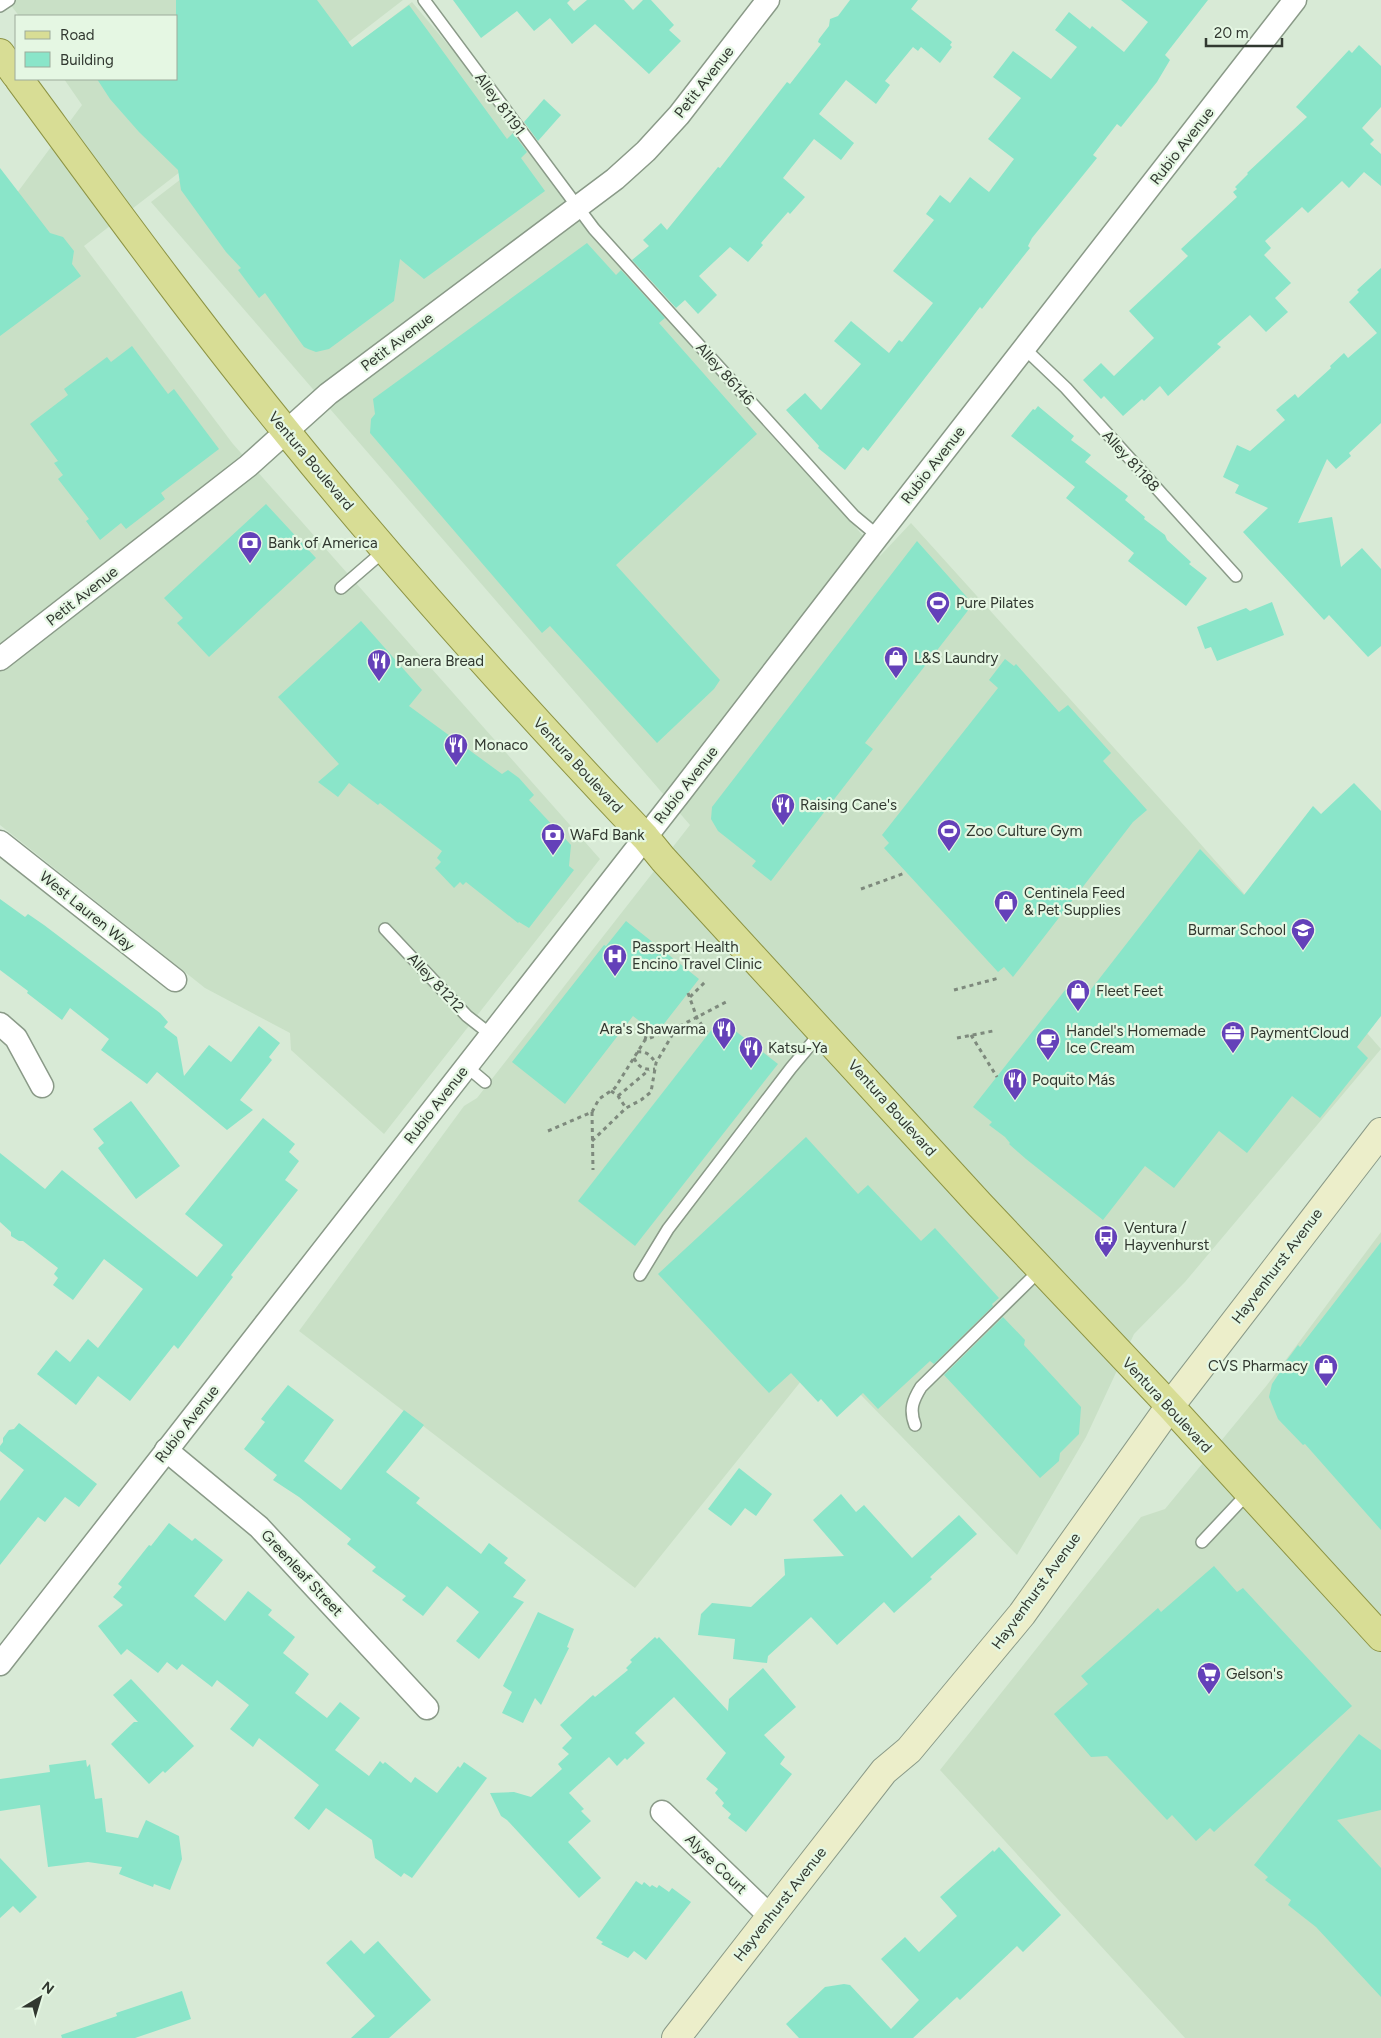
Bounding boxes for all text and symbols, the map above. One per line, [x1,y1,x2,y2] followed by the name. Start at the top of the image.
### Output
[15,15,178,80] legend
[1206,15,1282,47] scale bar
[1214,24,1248,42] text: 20 m
[60,26,95,44] text: Road
[670,43,738,121] street label: Petit Avenue
[60,51,114,69] text: Building
[471,69,529,139] street label: Alley 81191
[1146,104,1218,188] street label: Rubio Avenue
[357,309,437,375] street label: Petit Avenue
[692,339,758,409] street label: Alley 86146
[264,408,358,514] street label: Ventura Boulevard
[897,423,969,507] street label: Rubio Avenue
[1099,427,1163,495] street label: Alley 81188
[237,530,263,564] bank icon: Bank of America
[268,534,378,552] place label: Bank of America
[43,562,121,630] street label: Petit Avenue
[925,590,951,624] sports icon: Pure Pilates
[956,594,1034,612] place label: Pure Pilates
[883,645,909,679] shop icon: L&S Laundry
[366,648,392,682] restaurant icon: Panera Bread
[914,649,998,667] place label: L&S Laundry
[396,652,484,670] place label: Panera Bread
[529,714,627,816] street label: Ventura Boulevard
[443,732,469,766] restaurant icon: Monaco
[474,736,529,754] place label: Monaco
[650,743,722,827] street label: Rubio Avenue
[770,792,796,826] restaurant icon: Raising Cane's
[800,796,897,814] place label: Raising Cane's
[936,818,962,852] sports icon: Zoo Culture Gym
[540,822,566,856] bank icon: WaFd Bank
[966,822,1082,840] place label: Zoo Culture Gym
[570,826,645,844] place label: WaFd Bank
[36,867,138,955] street label: West Lauren Way
[1024,884,1125,919] place label: Centinela Feed & Pet Supplies
[993,889,1019,923] shop icon: Centinela Feed & Pet Supplies
[1290,917,1316,951] school or university icon: Burmar School
[1188,921,1286,939] place label: Burmar School
[632,938,762,973] place label: Passport Health Encino Travel Clinic
[602,943,628,977] hospital icon: Passport Health Encino Travel Clinic
[404,950,468,1016] street label: Alley 81212
[1065,978,1091,1012] shop icon: Fleet Feet
[1096,982,1164,1000] place label: Fleet Feet
[711,1016,737,1050] restaurant icon: Ara's Shawarma
[600,1020,706,1038] place label: Ara's Shawarma
[1220,1020,1246,1054] office icon: PaymentCloud
[1066,1022,1206,1057] place label: Handel's Homemade Ice Cream
[1250,1024,1349,1042] place label: PaymentCloud
[1035,1027,1061,1061] cafe icon: Handel's Homemade Ice Cream
[738,1035,764,1069] restaurant icon: Katsu-Ya
[768,1039,828,1057] place label: Katsu-Ya
[844,1056,940,1160] street label: Ventura Boulevard
[400,1063,472,1147] street label: Rubio Avenue
[1002,1067,1028,1101] restaurant icon: Poquito Más
[1032,1071,1115,1089] place label: Poquito Más
[1228,1205,1326,1327] street label: Hayvenhurst Avenue
[1124,1219,1210,1254] place label: Ventura / Hayvenhurst
[1093,1224,1119,1258] bus stop icon: Ventura / Hayvenhurst
[1313,1353,1339,1387] shop icon: CVS Pharmacy
[1118,1354,1216,1456] street label: Ventura Boulevard
[1208,1357,1308,1375] place label: CVS Pharmacy
[151,1382,223,1466] street label: Rubio Avenue
[257,1526,347,1620] street label: Greenleaf Street
[988,1529,1084,1653] street label: Hayvenhurst Avenue
[1196,1661,1222,1695] supermarket icon: Gelson's
[1226,1665,1283,1683] place label: Gelson's
[681,1830,751,1898] street label: Alyse Court
[730,1843,830,1965] street label: Hayvenhurst Avenue
[15,1973,65,2023] north arrow
[38,1978,57,1998] text: N

